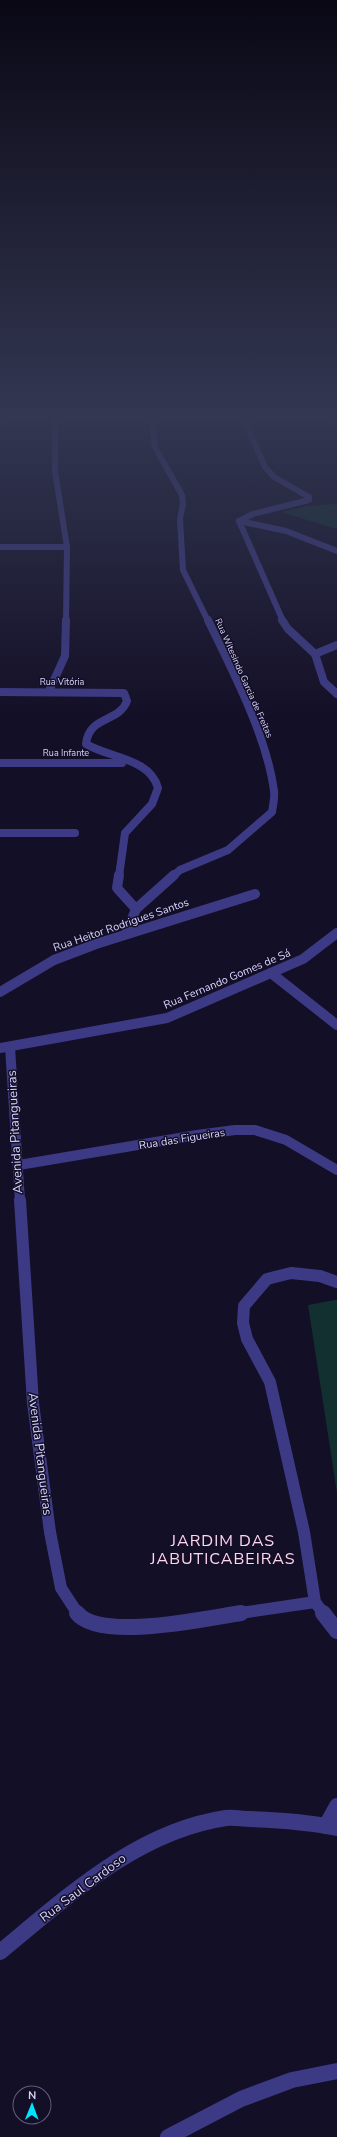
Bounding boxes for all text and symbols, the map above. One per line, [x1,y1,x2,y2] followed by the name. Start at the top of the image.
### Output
[212,616,276,740] street label: Rua Witesindo Garcia de Freitas
[40,676,85,688] street label: Rua Vitória
[43,747,89,759] street label: Rua Infante
[51,895,191,955] street label: Rua Heitor Rodrigues Santos
[161,945,293,1013] street label: Rua Fernando Gomes de Sá
[3,1070,27,1194] street label: Avenida Pitangueiras
[138,1125,226,1153] street label: Rua das Figueiras
[24,1392,56,1516] street label: Avenida Pitangueiras
[149,1530,296,1570] district label: JARDIM DAS JABUTICABEIRAS
[36,1850,130,1926] street label: Rua Saul Cardoso
[12,2085,52,2125] north arrow
[28,2088,36,2103] text: N

